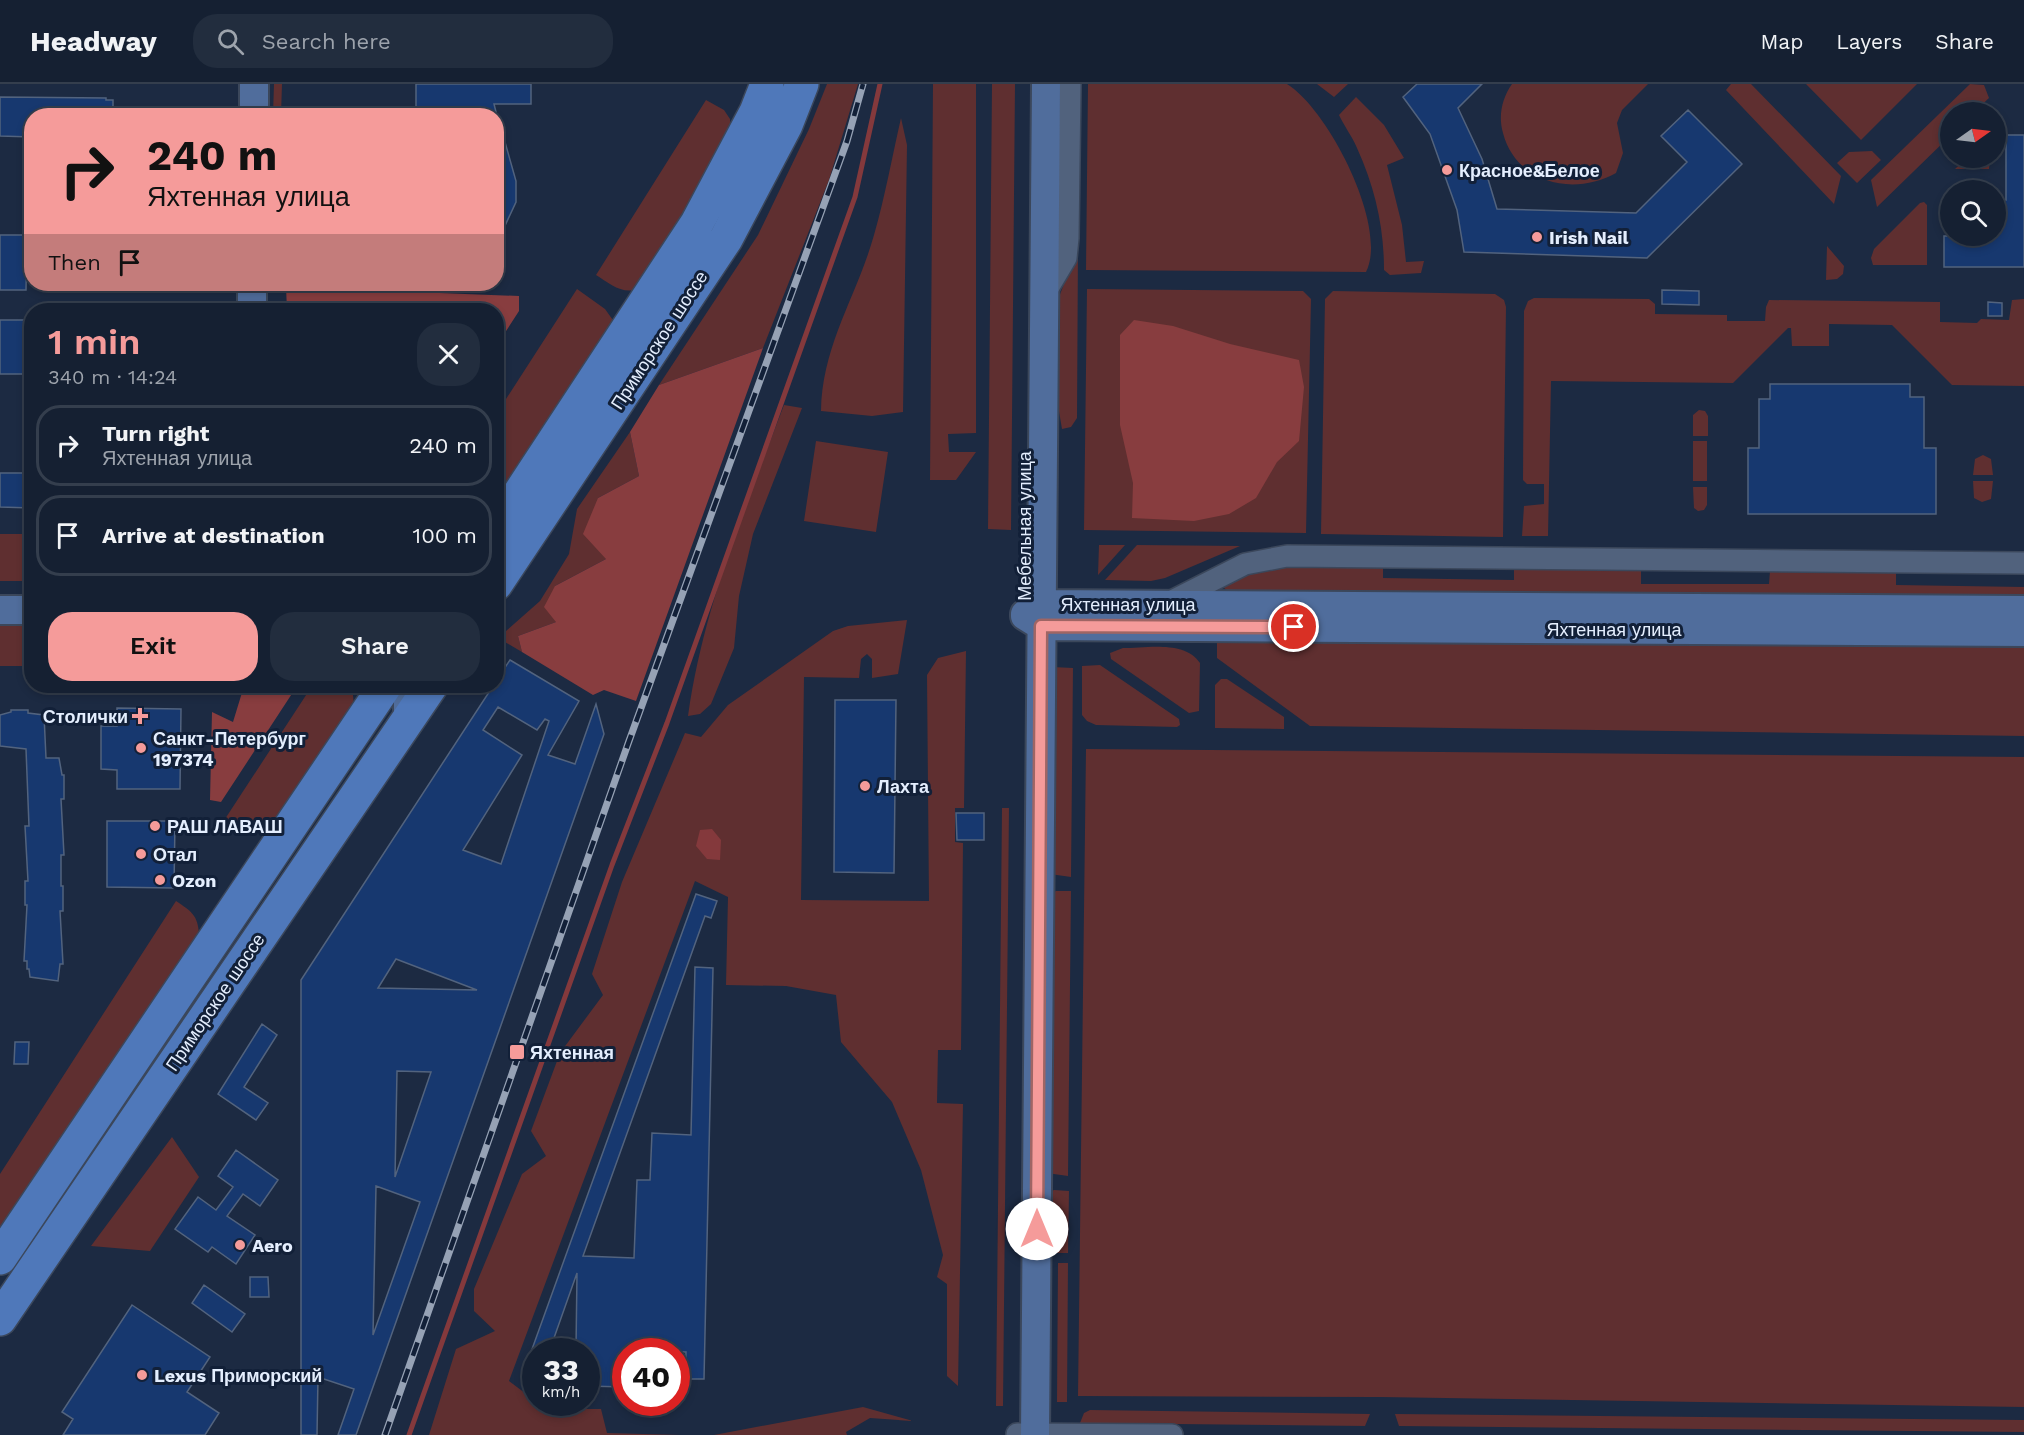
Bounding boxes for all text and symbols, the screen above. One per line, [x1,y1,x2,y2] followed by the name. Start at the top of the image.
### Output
[193,14,613,68] search box
[30,25,157,58] text: Headway
[214,25,247,58] icon: search
[262,29,391,54] text: Search here
[1760,29,1803,54] text: Map
[1836,29,1902,54] text: Layers
[1935,29,1994,54] text: Share
[1940,102,2006,168] north arrow
[1940,102,2006,246] map controls
[147,131,277,180] text: 240 m
[48,132,126,210] icon: right
[1459,160,1600,181] place label: Красное&Белое
[1440,163,1454,177] marker: Красное&Белое
[1940,180,2006,246] button: search
[147,181,350,213] text: Яхтенная улица
[1549,227,1629,248] place label: Irish Nail
[1530,230,1544,244] marker: Irish Nail
[113,246,146,279] icon: arrive
[48,250,101,275] text: Then
[606,267,712,413] street label: Приморское шоссе
[48,321,140,363] text: 1 min
[417,323,480,386] button: close
[48,365,177,389] text: 340 m · 14:24
[102,421,209,446] text: Turn right
[51,429,84,462] icon: right
[409,433,477,458] text: 240 m
[102,446,252,470] text: Яхтенная улица
[1014,450,1035,601] street label: Мебельная улица
[51,519,84,552] icon: arrive
[102,523,325,548] text: Arrive at destination
[413,523,477,548] text: 100 m
[1060,594,1197,615] street label: Яхтенная улица
[1268,601,1319,652] pin
[1277,610,1310,643] icon: arrive
[48,612,258,681] button: Exit
[270,612,480,681] button: Share
[1546,619,1683,640] street label: Яхтенная улица
[43,706,128,727] place label: Столички
[133,709,147,723] marker: Столички
[153,728,307,770] place label: Санкт-Петербург 197374
[134,741,148,755] marker: Санкт-Петербург 197374
[877,776,930,797] place label: Лахта
[858,779,872,793] marker: Лахта
[167,816,282,837] place label: РАШ ЛАВАШ
[148,819,162,833] marker: РАШ ЛАВАШ
[153,844,197,865] place label: Отал
[134,847,148,861] marker: Отал
[172,870,216,891] place label: Ozon
[153,873,167,887] marker: Ozon
[161,929,269,1075] street label: Приморское шоссе
[530,1042,614,1063] place label: Яхтенная
[508,1043,526,1061] marker: Яхтенная
[1005,1197,1069,1261] position arrow
[252,1235,293,1256] place label: Aero
[233,1238,247,1252] marker: Aero
[612,1338,690,1416] speed limit sign: 40
[543,1352,579,1387] text: 33
[154,1365,322,1386] place label: Lexus Приморский
[135,1368,149,1382] marker: Lexus Приморский
[542,1383,580,1401] text: km/h

